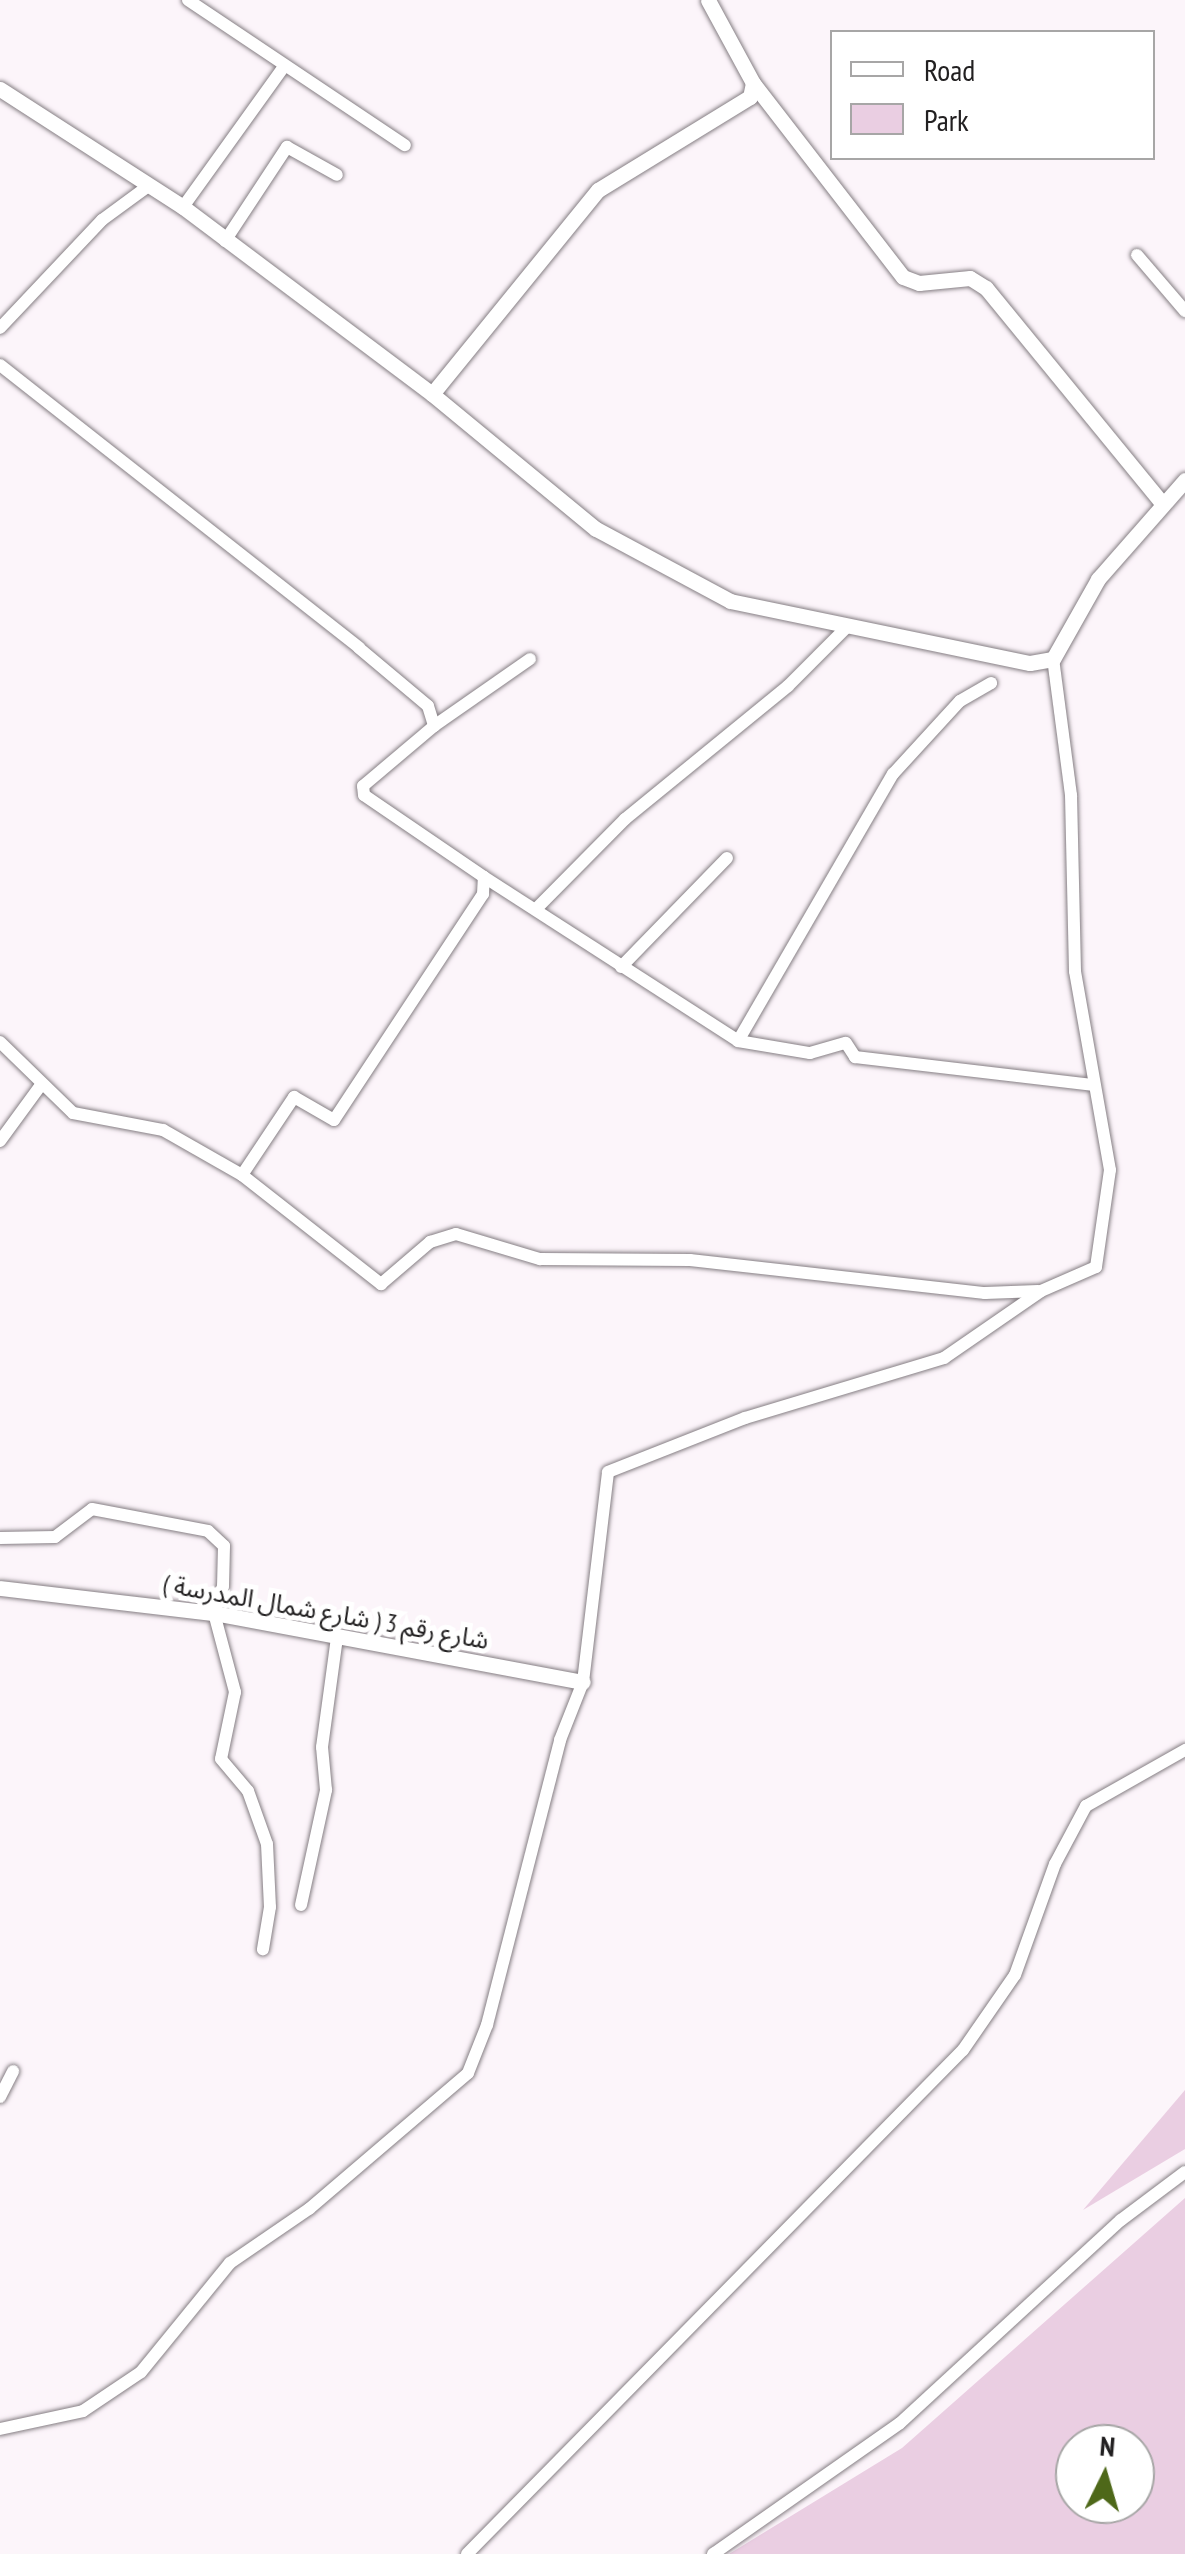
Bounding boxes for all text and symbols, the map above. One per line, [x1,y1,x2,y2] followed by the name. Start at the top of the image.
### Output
[830,30,1155,160] legend
[924,50,975,89] text: Road
[924,100,969,139] text: Park
[161,1569,491,1655] street label: شارع رقم 3 ( شارع شمال المدرسة )
[1055,2424,1155,2524] north arrow
[1098,2427,1117,2465] text: N

